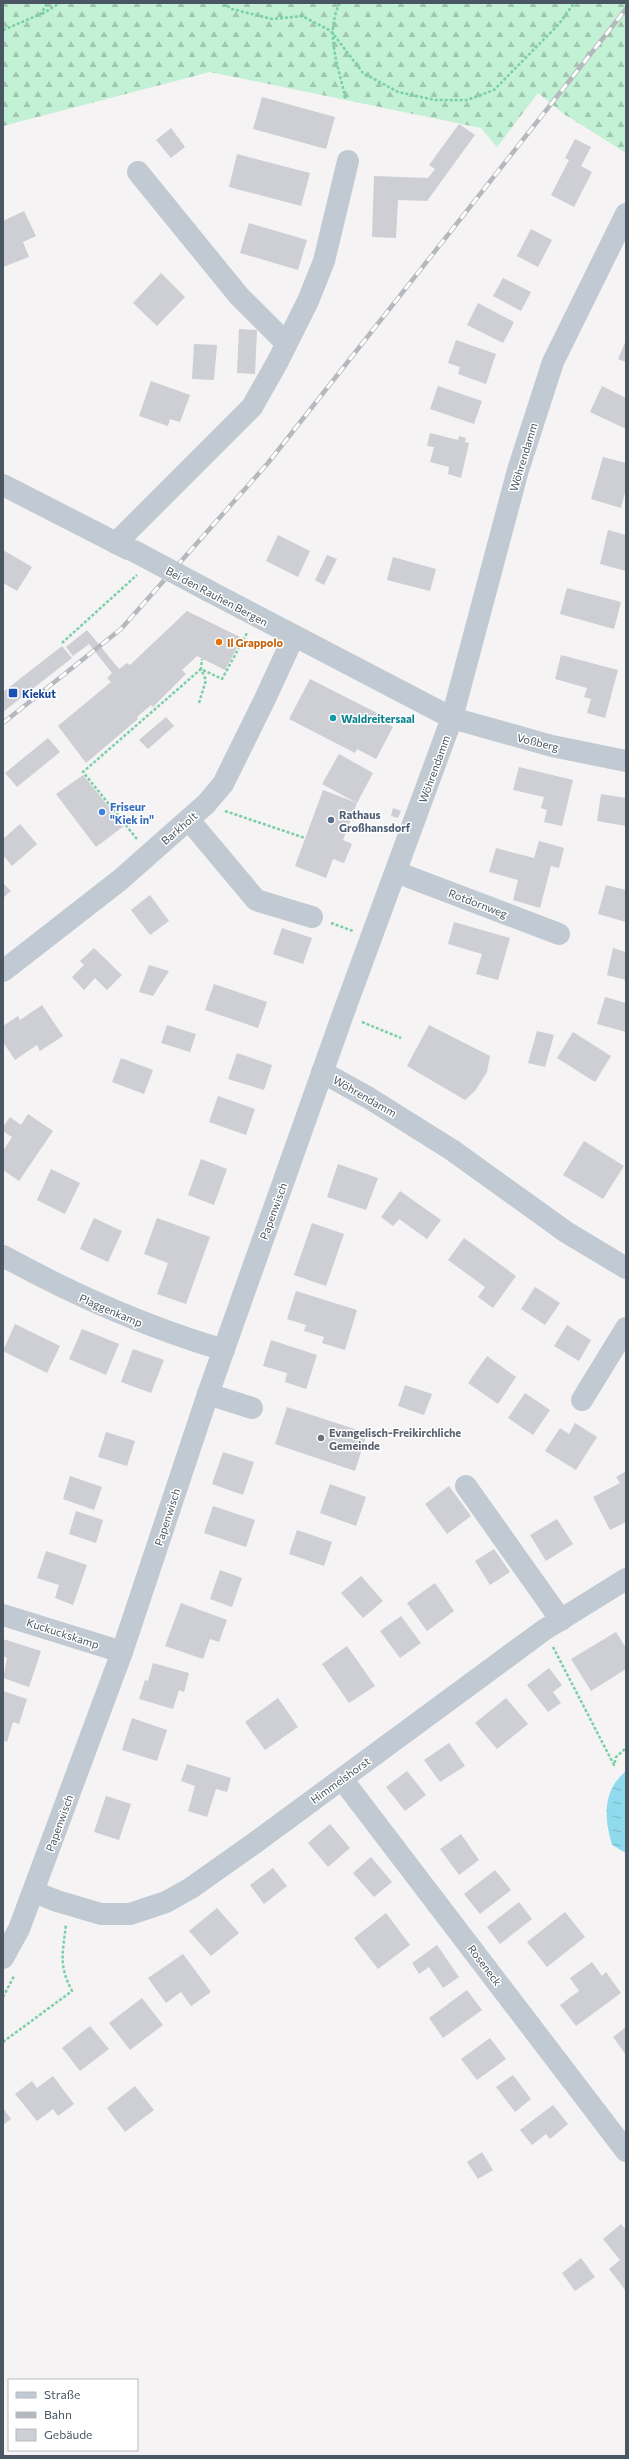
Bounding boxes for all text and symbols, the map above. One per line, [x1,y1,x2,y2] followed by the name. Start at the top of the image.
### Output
[506,421,540,493] street label: Wöhrendamm
[164,564,270,628] street label: Bei den Rauhen Bergen
[227,636,283,649] place label: Il Grappolo
[214,637,224,647] marker: Il Grappolo
[7,687,19,699] marker: Kiekut
[22,687,56,700] place label: Kiekut
[341,712,415,725] place label: Waldreitersaal
[328,713,338,723] marker: Waldreitersaal
[516,731,560,753] street label: Voßberg
[416,733,452,805] street label: Wöhrendamm
[110,800,154,826] place label: Friseur "Kiek in"
[97,807,107,817] marker: Friseur "Kiek in"
[339,808,411,834] place label: Rathaus Großhansdorf
[158,809,200,847] street label: Barkholt
[326,815,336,825] marker: Rathaus Großhansdorf
[447,886,509,920] street label: Rotdornweg
[331,1073,399,1119] street label: Wöhrendamm
[257,1181,289,1241] street label: Papenwisch
[78,1291,144,1329] street label: Plaggenkamp
[329,1426,461,1452] place label: Evangelisch-Freikirchliche Gemeinde
[316,1433,326,1443] marker: Evangelisch-Freikirchliche Gemeinde
[152,1487,182,1547] street label: Papenwisch
[25,1615,101,1651] street label: Kuckuckskamp
[308,1754,373,1806] street label: Himmelshorst
[43,1793,75,1853] street label: Papenwisch
[465,1942,505,1988] street label: Roseneck
[8,2379,138,2451] legend
[44,2387,80,2401] text: Straße
[44,2407,72,2421] text: Bahn
[44,2427,92,2441] text: Gebäude

